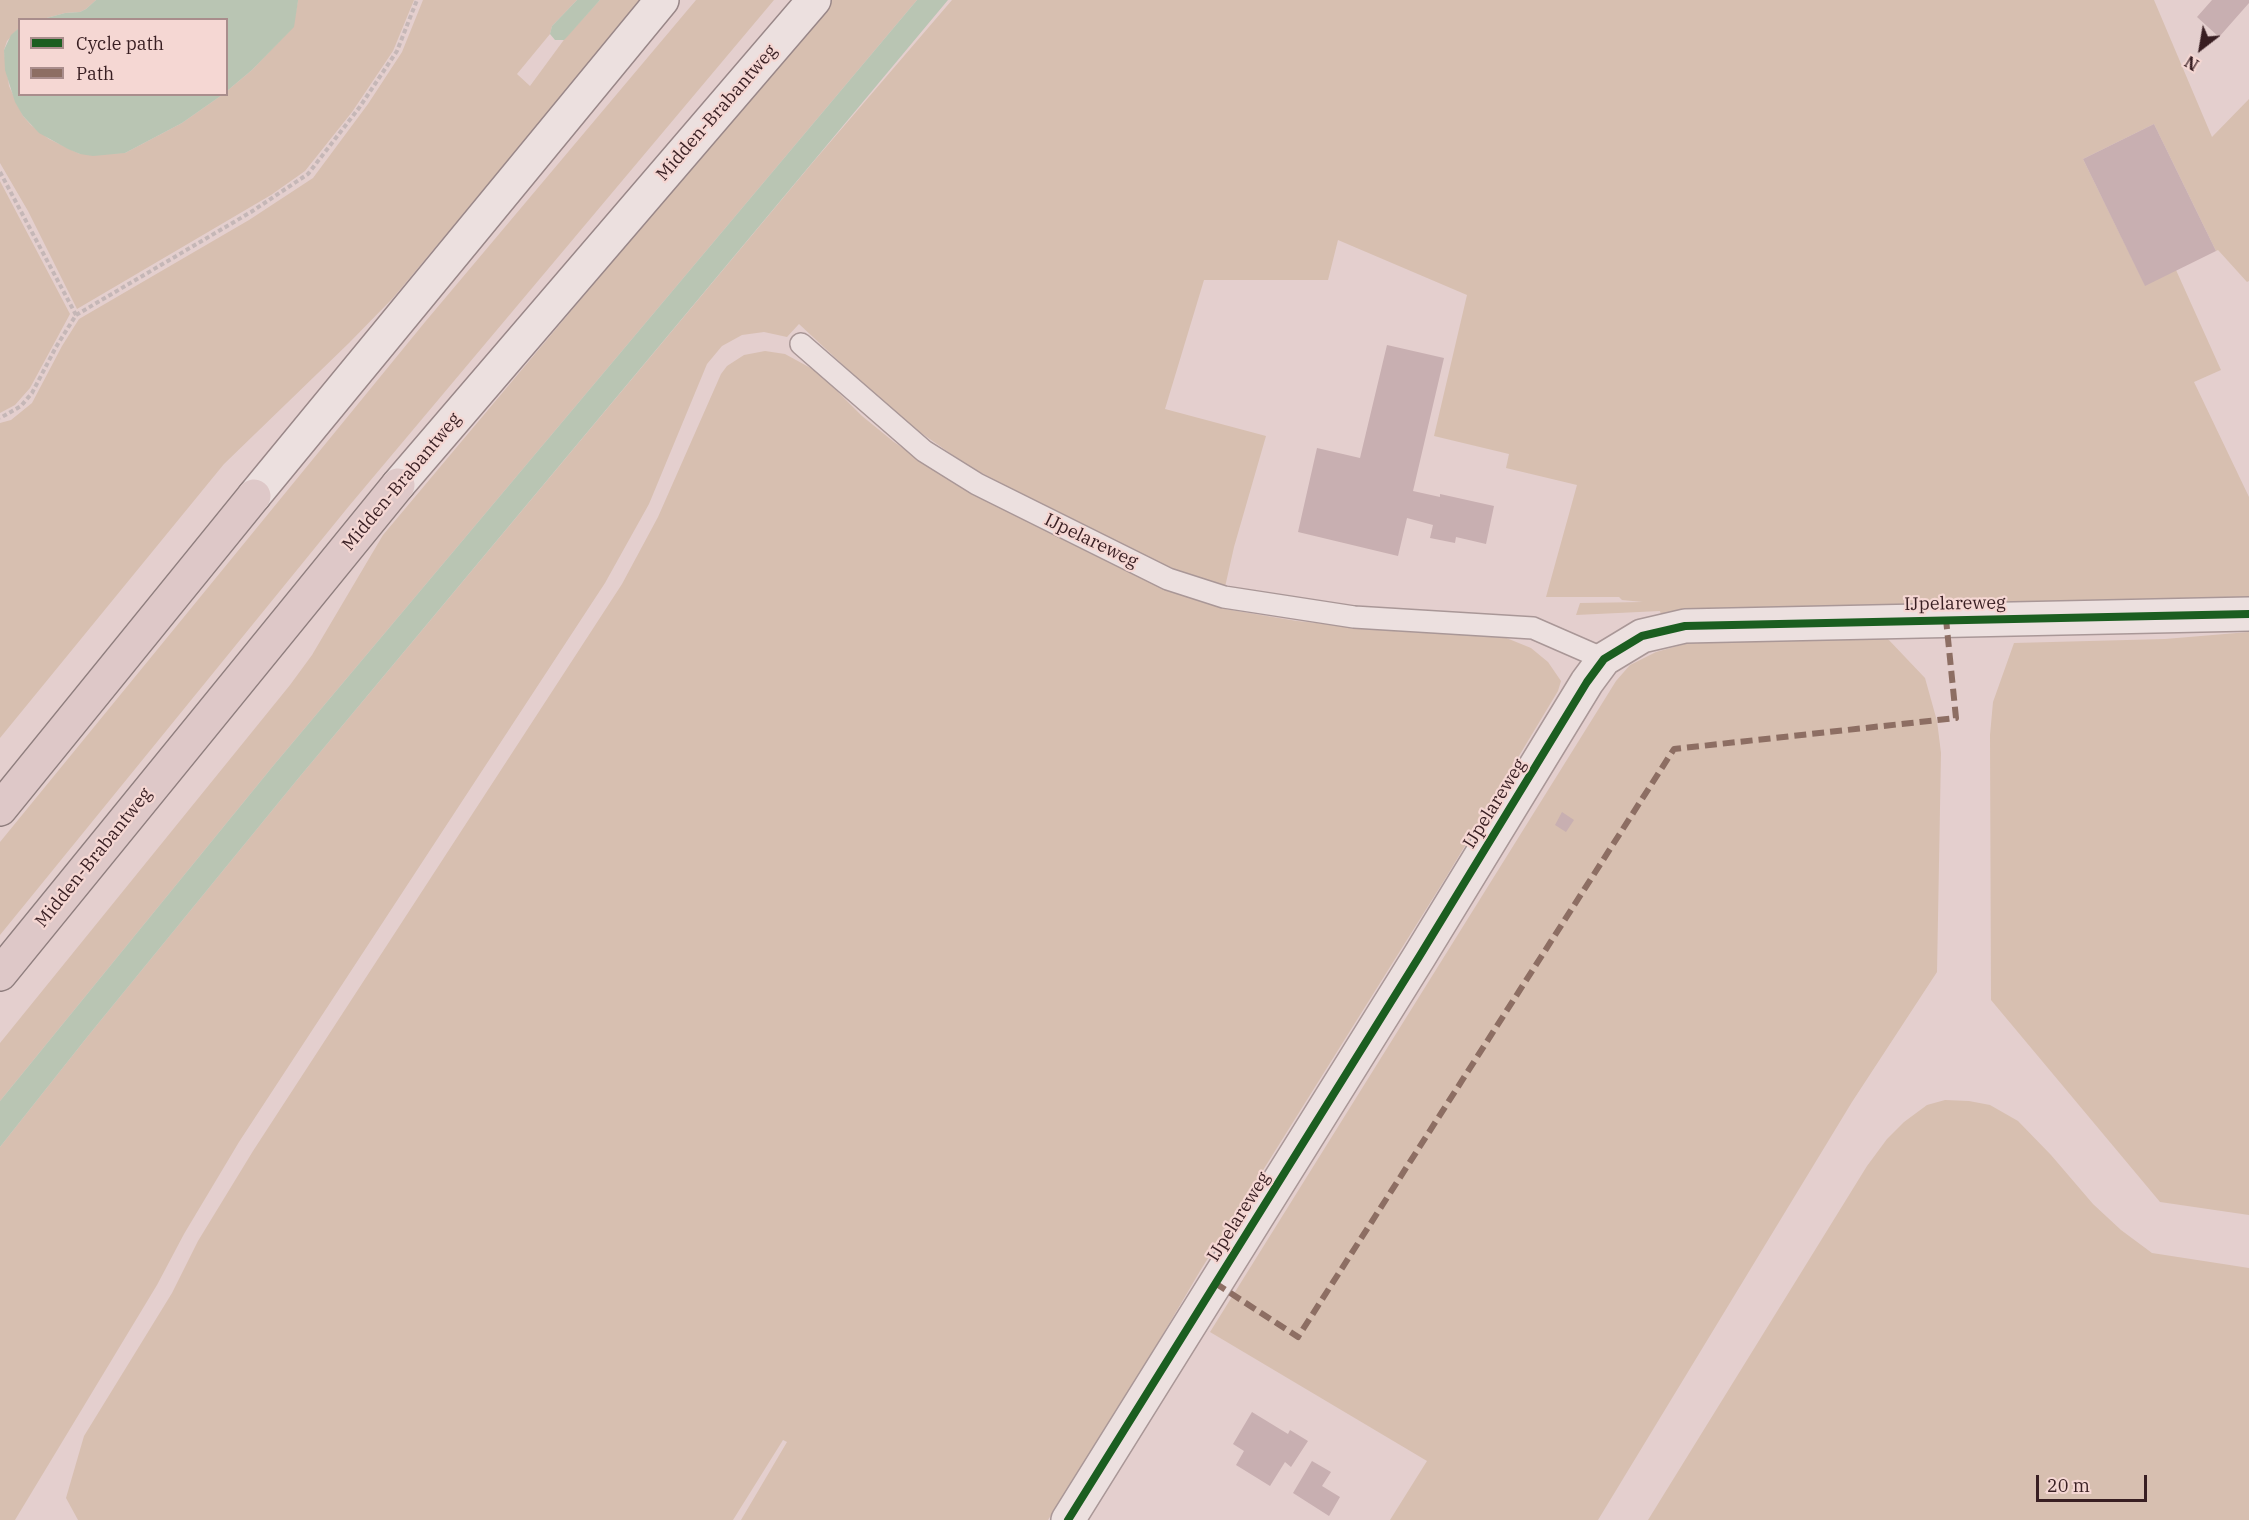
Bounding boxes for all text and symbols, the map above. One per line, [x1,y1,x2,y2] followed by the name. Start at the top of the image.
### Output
[18,18,228,96] legend
[2171,18,2231,78] north arrow
[76,32,164,55] text: Cycle path
[652,41,782,185] street label: Midden-Brabantweg
[2181,52,2202,75] text: N
[76,62,114,85] text: Path
[338,409,466,555] street label: Midden-Brabantweg
[1041,509,1141,573] street label: IJpelareweg
[1904,592,2006,616] street label: IJpelareweg
[1459,755,1531,853] street label: IJpelareweg
[31,784,157,932] street label: Midden-Brabantweg
[1203,1168,1275,1266] street label: IJpelareweg
[2039,1463,2150,1501] scale bar
[2047,1474,2090,1497] text: 20 m

